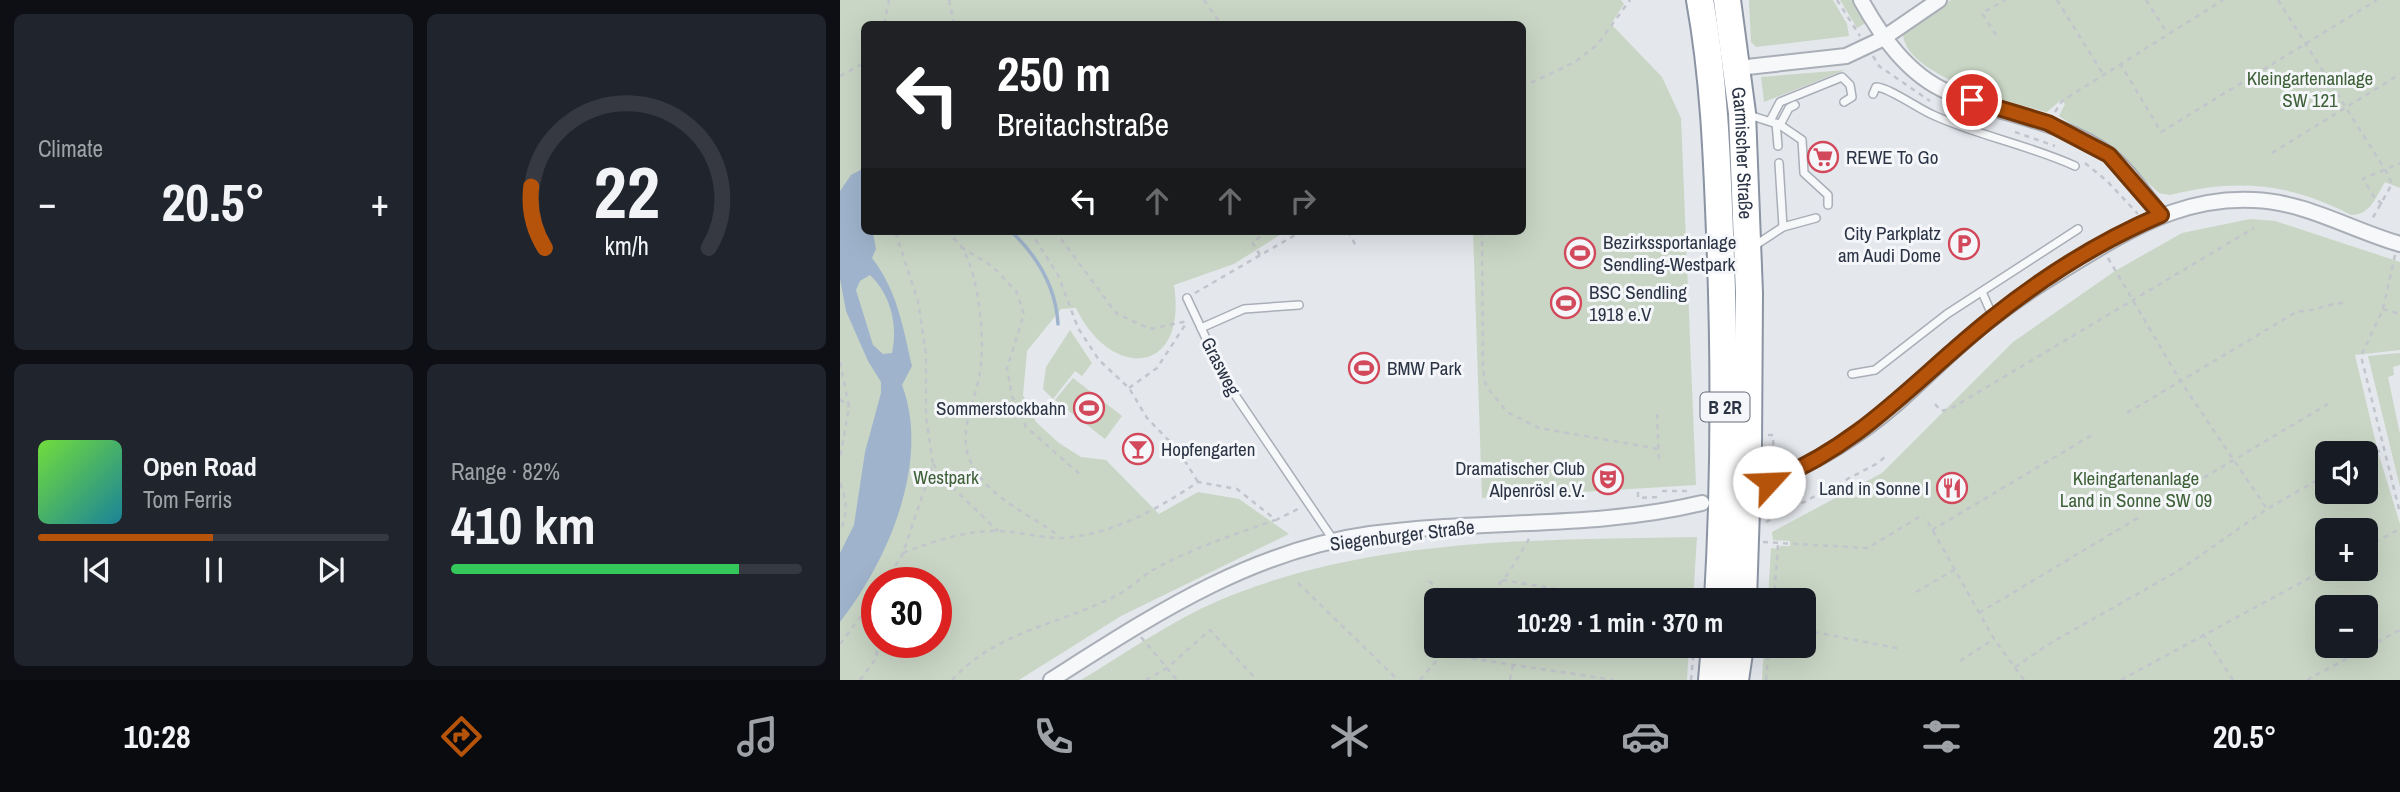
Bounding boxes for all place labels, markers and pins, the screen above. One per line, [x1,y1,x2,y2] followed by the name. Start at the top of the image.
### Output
[1942,70,2002,130] pin
[1806,140,1840,174] supermarket icon: REWE To Go
[1846,144,1938,170] place label: REWE To Go
[1838,220,1941,268] place label: City Parkplatz am Audi Dome
[1947,227,1981,261] parking icon: City Parkplatz am Audi Dome
[1603,229,1736,277] place label: Bezirkssportanlage Sendling-Westpark
[1563,236,1597,270] sports icon: Bezirkssportanlage Sendling-Westpark
[1589,279,1687,327] place label: BSC Sendling 1918 e.V
[1549,286,1583,320] sports icon: BSC Sendling 1918 e.V
[1347,351,1381,385] sports icon: BMW Park
[1387,355,1462,381] place label: BMW Park
[1072,391,1106,425] sports icon: Sommerstockbahn
[936,395,1066,421] place label: Sommerstockbahn
[1121,432,1155,466] bar icon: Hopfengarten
[1161,436,1255,462] place label: Hopfengarten
[1455,455,1585,503] place label: Dramatischer Club Alpenrösl e.V.
[1591,462,1625,496] theatre icon: Dramatischer Club Alpenrösl e.V.
[1935,471,1969,505] restaurant icon: Land in Sonne I
[1819,475,1929,501] place label: Land in Sonne I

